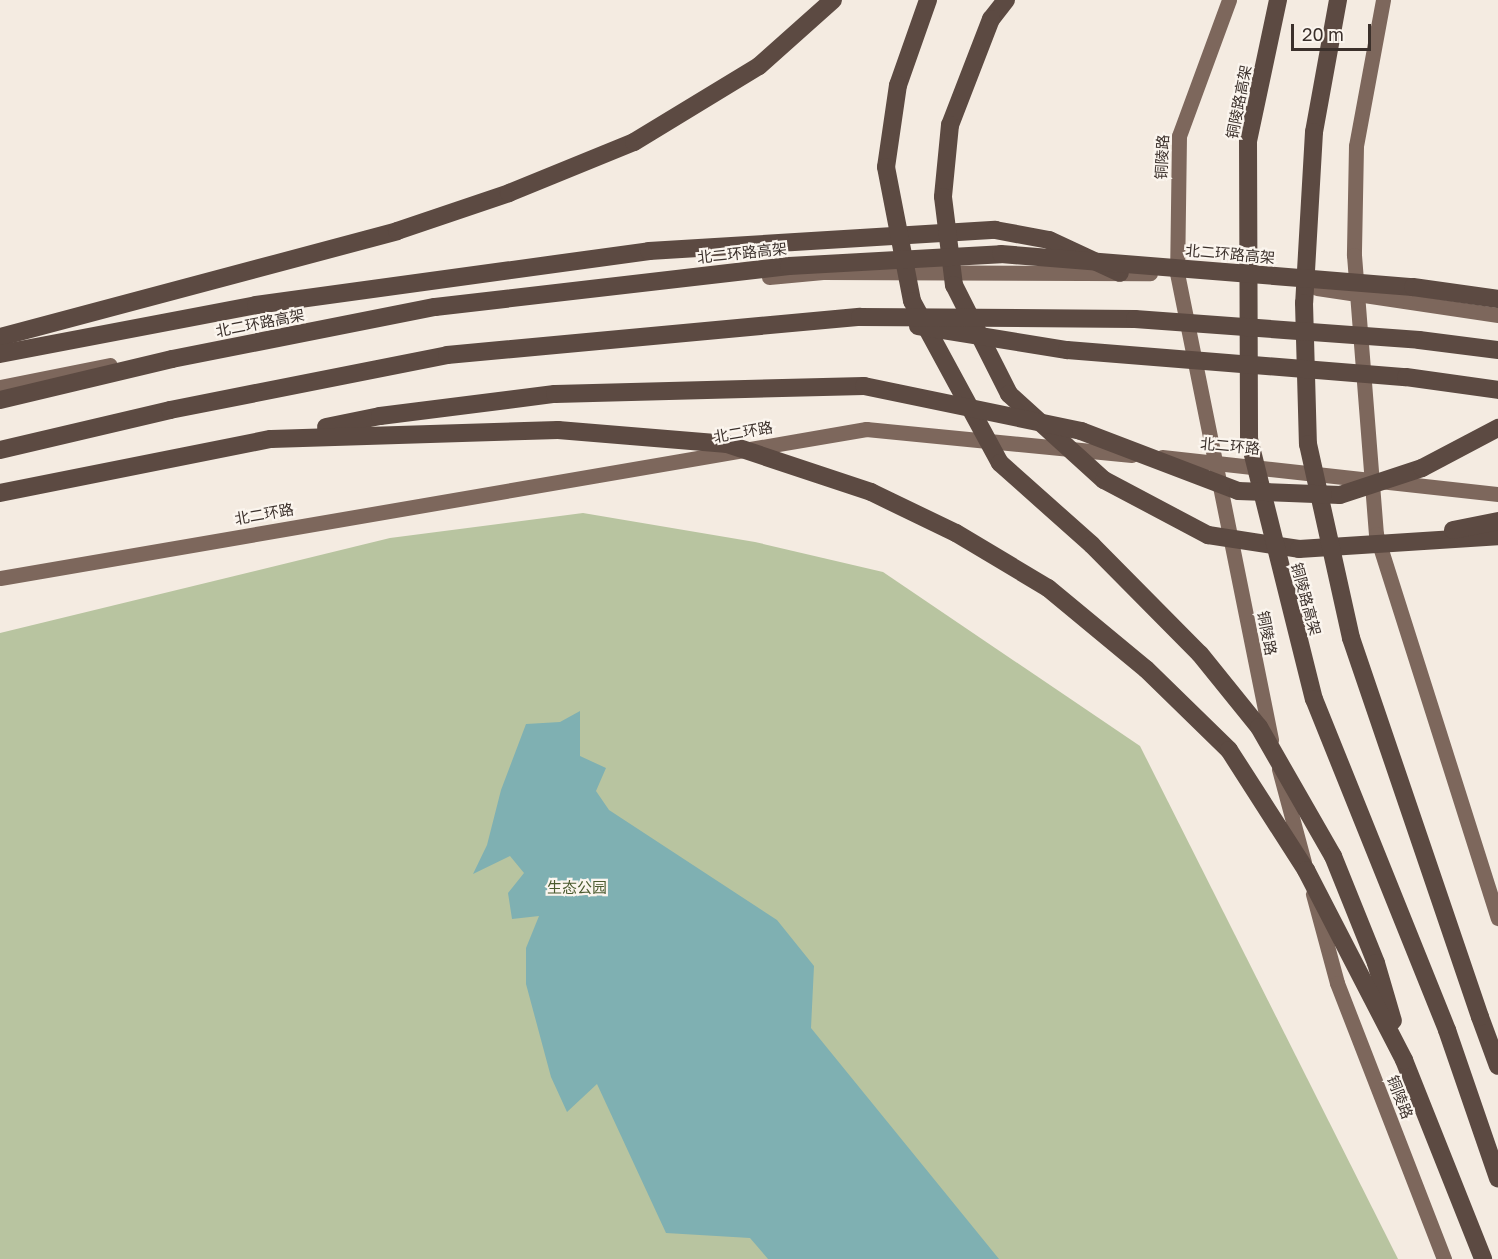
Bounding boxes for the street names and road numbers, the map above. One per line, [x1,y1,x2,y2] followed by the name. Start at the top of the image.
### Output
[1223,63,1255,141] street label: 铜陵路高架
[1152,134,1172,180] street label: 铜陵路
[696,239,788,267] street label: 北二环路高架
[1184,241,1276,267] street label: 北二环路高架
[214,306,306,340] street label: 北二环路高架
[712,418,774,446] street label: 北二环路
[1199,434,1261,458] street label: 北二环路
[233,500,295,528] street label: 北二环路
[1288,560,1324,638] street label: 铜陵路高架
[1254,609,1280,657] street label: 铜陵路
[1384,1073,1416,1121] street label: 铜陵路

